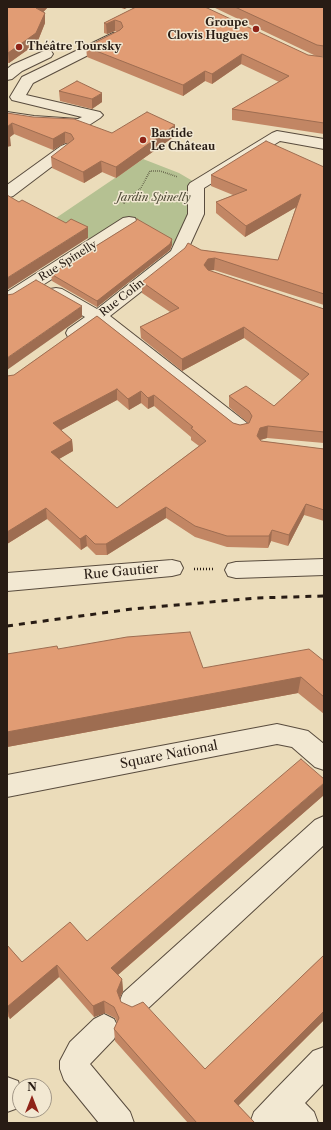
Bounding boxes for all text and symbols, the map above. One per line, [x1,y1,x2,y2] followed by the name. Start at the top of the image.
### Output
[168,16,248,42] place label: Groupe Clovis Hugues
[251,24,261,34] marker: Groupe Clovis Hugues
[27,40,121,54] place label: Théâtre Toursky
[14,42,24,52] marker: Théâtre Toursky
[151,127,215,153] place label: Bastide Le Château
[138,135,148,145] marker: Bastide Le Château
[117,191,191,205] park label: Jardin Spinelly
[36,238,100,284] street label: Rue Spinelly
[97,277,147,319] street label: Rue Colin
[83,561,159,583] street label: Rue Gautier
[119,738,219,772] street label: Square National
[12,1078,52,1118] north arrow
[27,1080,37,1094] text: N

